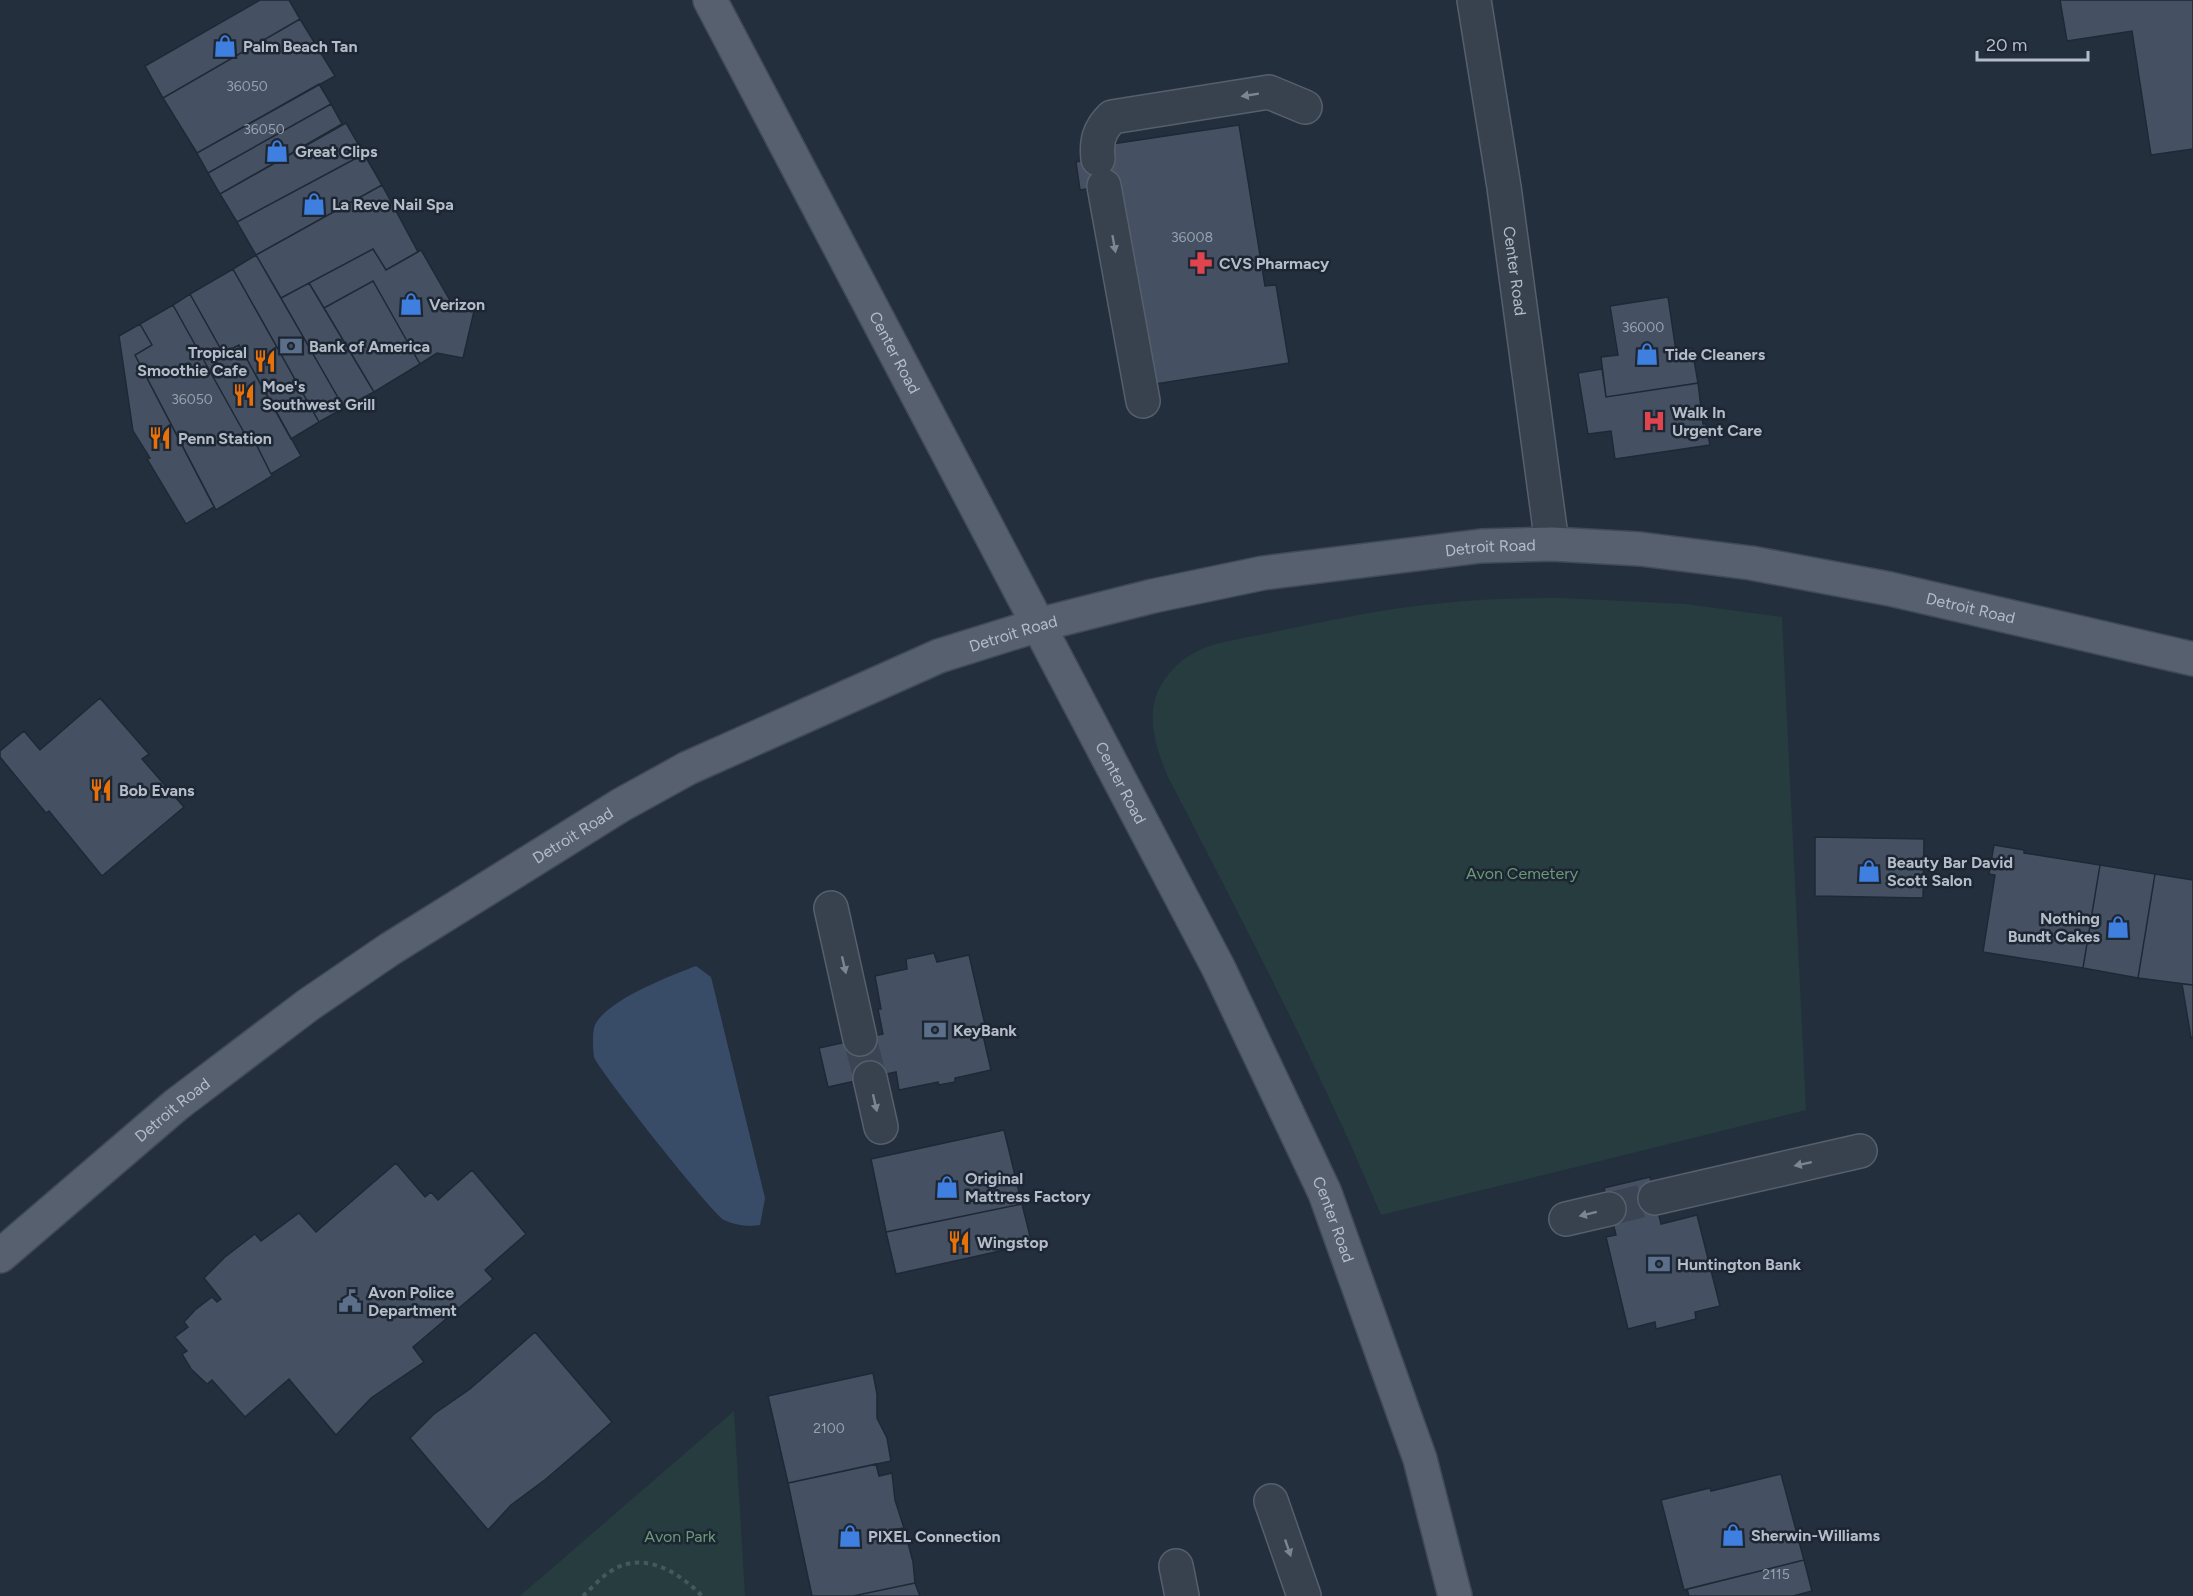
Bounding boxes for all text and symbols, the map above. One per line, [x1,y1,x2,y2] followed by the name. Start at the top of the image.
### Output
[1977,24,2088,62] scale bar
[212,33,238,59] shop icon: Palm Beach Tan
[1986,34,2027,56] text: 20 m
[243,37,357,56] place label: Palm Beach Tan
[226,78,268,95] house number: 36050
[1240,91,1259,100] one-way arrow
[243,121,285,138] house number: 36050
[264,138,290,164] shop icon: Great Clips
[295,142,378,161] place label: Great Clips
[301,191,327,217] shop icon: La Reve Nail Spa
[332,195,454,214] place label: La Reve Nail Spa
[1499,225,1530,317] street label: Center Road
[1171,229,1213,246] house number: 36008
[1110,234,1119,253] one-way arrow
[1188,250,1214,276] pharmacy icon: CVS Pharmacy
[1219,254,1330,273] place label: CVS Pharmacy
[398,291,424,317] shop icon: Verizon
[429,295,485,314] place label: Verizon
[865,308,924,397] street label: Center Road
[1622,319,1664,336] house number: 36000
[278,333,304,359] bank icon: Bank of America
[309,337,430,356] place label: Bank of America
[1634,341,1660,367] shop icon: Tide Cleaners
[137,343,247,380] place label: Tropical Smoothie Cafe
[1665,345,1766,364] place label: Tide Cleaners
[252,348,278,374] restaurant icon: Tropical Smoothie Cafe
[262,377,375,414] place label: Moe's Southwest Grill
[231,382,257,408] restaurant icon: Moe's Southwest Grill
[171,391,213,408] house number: 36050
[1672,403,1762,440] place label: Walk In Urgent Care
[1641,408,1667,434] hospital icon: Walk In Urgent Care
[147,425,173,451] restaurant icon: Penn Station
[178,429,272,448] place label: Penn Station
[1444,535,1536,560] street label: Detroit Road
[1924,589,2017,628] street label: Detroit Road
[967,612,1059,656] street label: Detroit Road
[1091,738,1150,827] street label: Center Road
[88,777,114,803] restaurant icon: Bob Evans
[119,781,195,800] place label: Bob Evans
[529,803,617,868] street label: Detroit Road
[1887,853,2013,890] place label: Beauty Bar David Scott Salon
[1856,858,1882,884] shop icon: Beauty Bar David Scott Salon
[1466,864,1579,883] park label: Avon Cemetery
[2008,909,2101,946] place label: Nothing Bundt Cakes
[2105,914,2131,940] shop icon: Nothing Bundt Cakes
[840,955,849,974] one-way arrow
[922,1017,948,1043] bank icon: KeyBank
[953,1021,1017,1040] place label: KeyBank
[131,1074,214,1146] street label: Detroit Road
[871,1093,881,1112] one-way arrow
[1794,1159,1812,1169] one-way arrow
[965,1169,1091,1206] place label: Original Mattress Factory
[1308,1173,1358,1265] street label: Center Road
[934,1174,960,1200] shop icon: Original Mattress Factory
[1579,1210,1597,1220] one-way arrow
[946,1229,972,1255] restaurant icon: Wingstop
[977,1233,1049,1252] place label: Wingstop
[1646,1251,1672,1277] bank icon: Huntington Bank
[1677,1255,1801,1274] place label: Huntington Bank
[368,1283,457,1320] place label: Avon Police Department
[337,1288,363,1314] public building icon: Avon Police Department
[813,1420,845,1437] house number: 2100
[1720,1522,1746,1548] shop icon: Sherwin-Williams
[837,1523,863,1549] shop icon: PIXEL Connection
[1751,1526,1880,1545] place label: Sherwin-Williams
[644,1527,716,1546] park label: Avon Park
[868,1527,1001,1546] place label: PIXEL Connection
[1283,1540,1293,1558] one-way arrow
[1762,1566,1790,1583] house number: 2115

